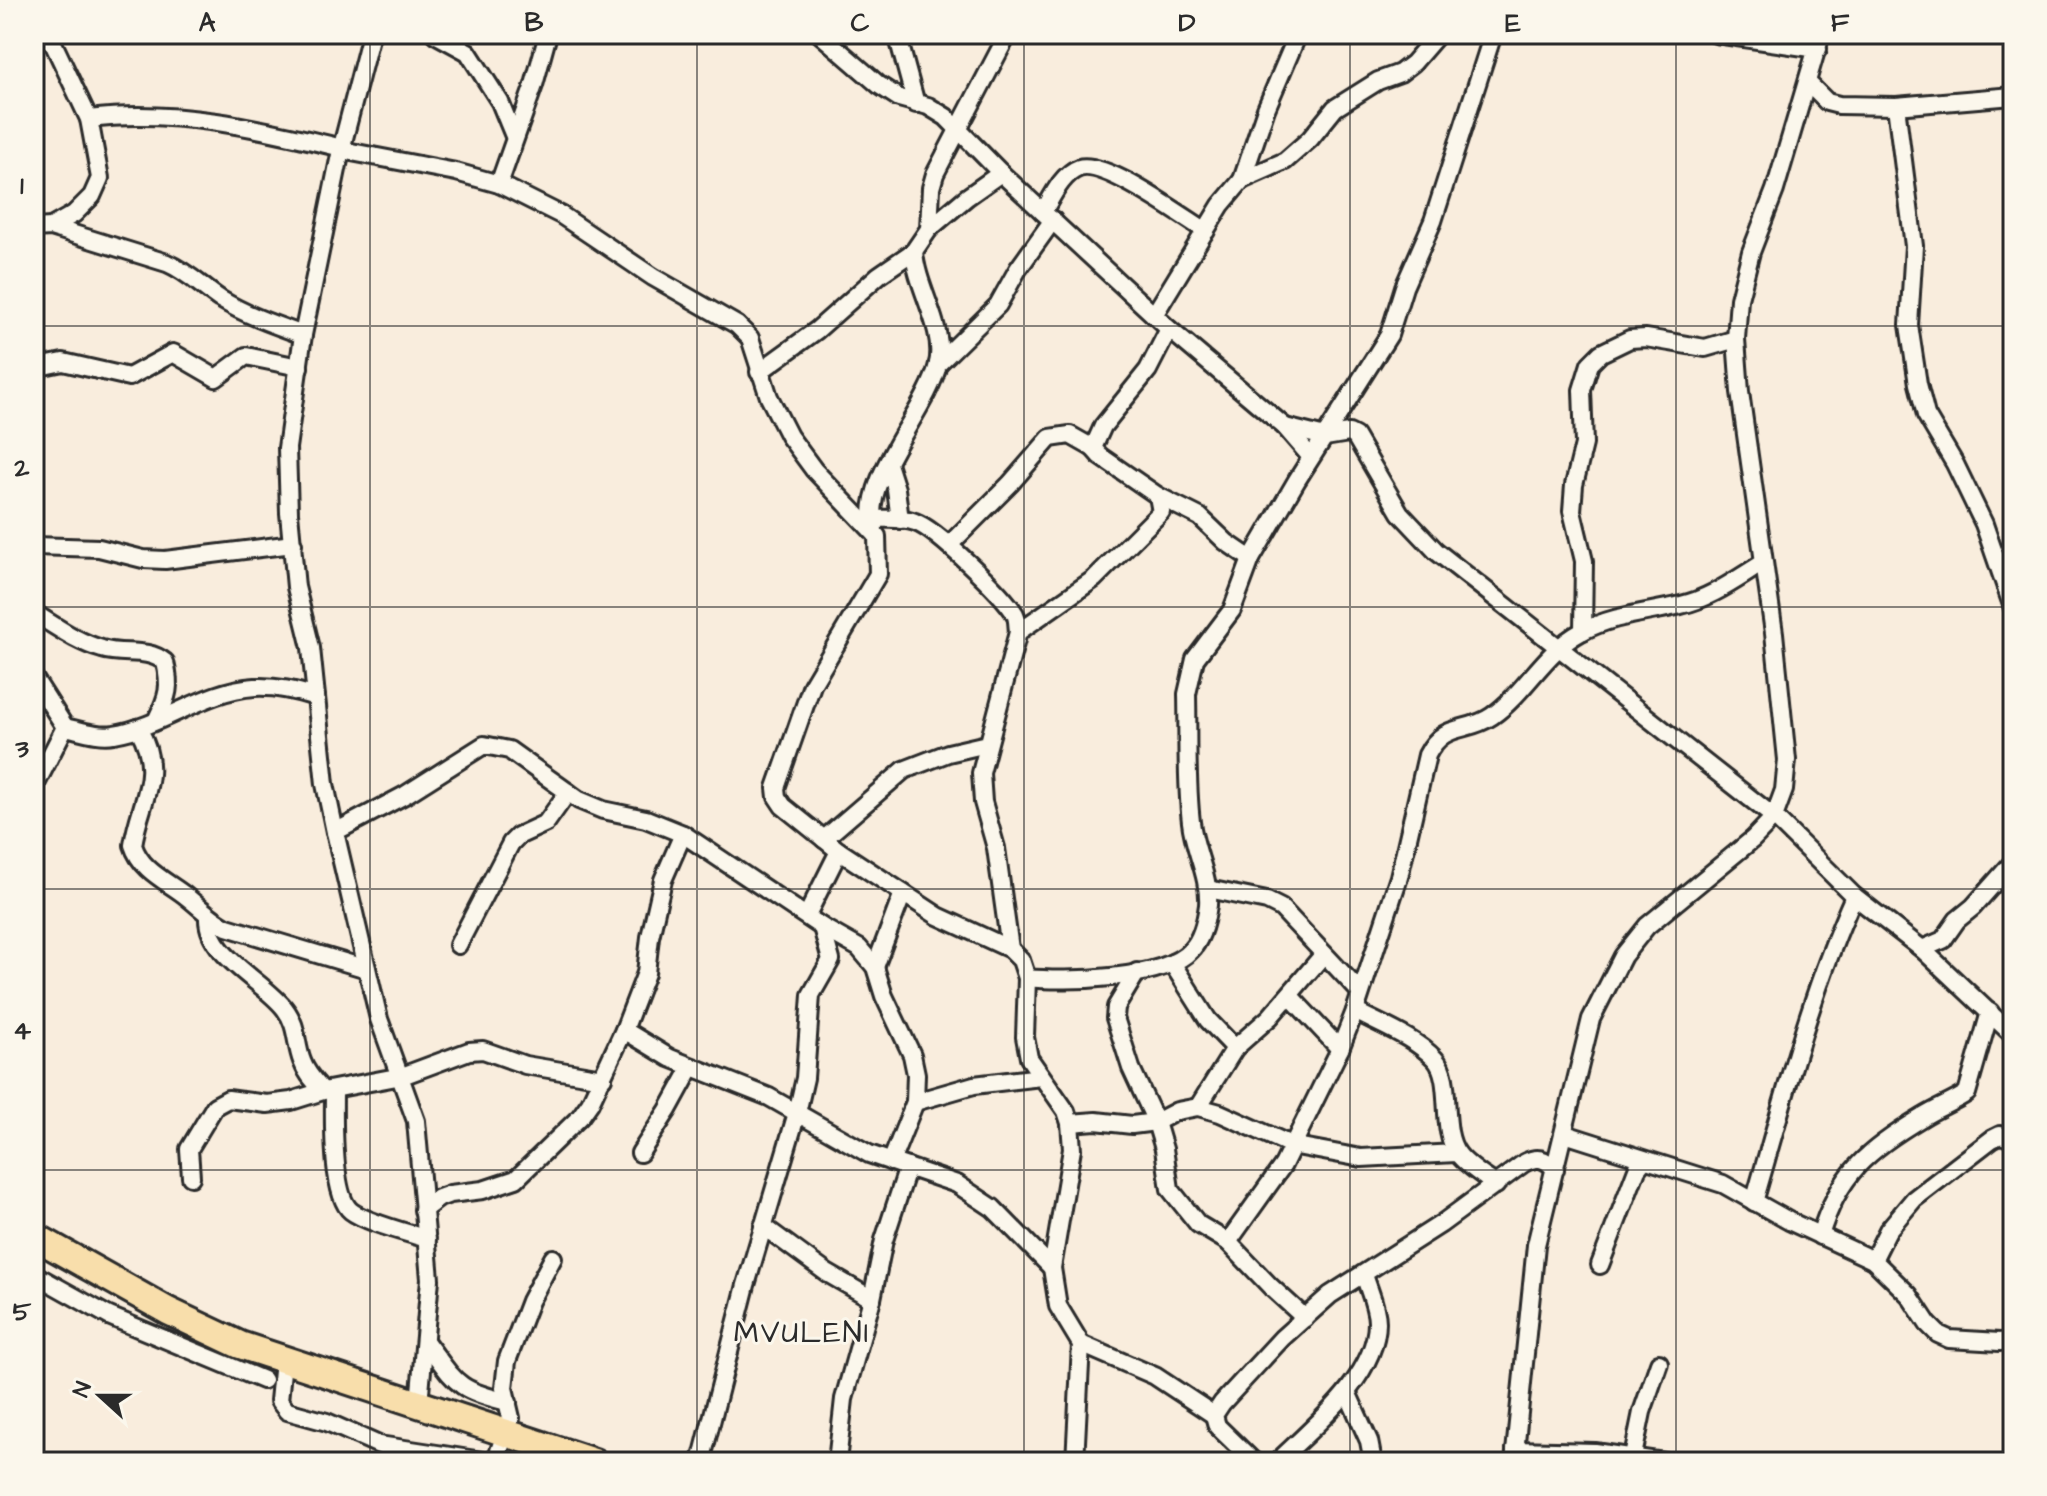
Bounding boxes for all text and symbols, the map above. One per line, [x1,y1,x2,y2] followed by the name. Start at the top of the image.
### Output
[199,5,216,41] text: A
[525,5,544,41] text: B
[851,5,870,41] text: C
[1179,5,1196,41] text: D
[1505,5,1521,41] text: E
[1831,5,1850,41] text: F
[20,168,24,204] text: 1
[14,450,30,486] text: 2
[14,731,29,767] text: 3
[13,1013,31,1049] text: 4
[13,1294,32,1330] text: 5
[734,1312,870,1354] district label: MVULENI
[60,1356,140,1436] north arrow
[66,1377,100,1401] text: N

